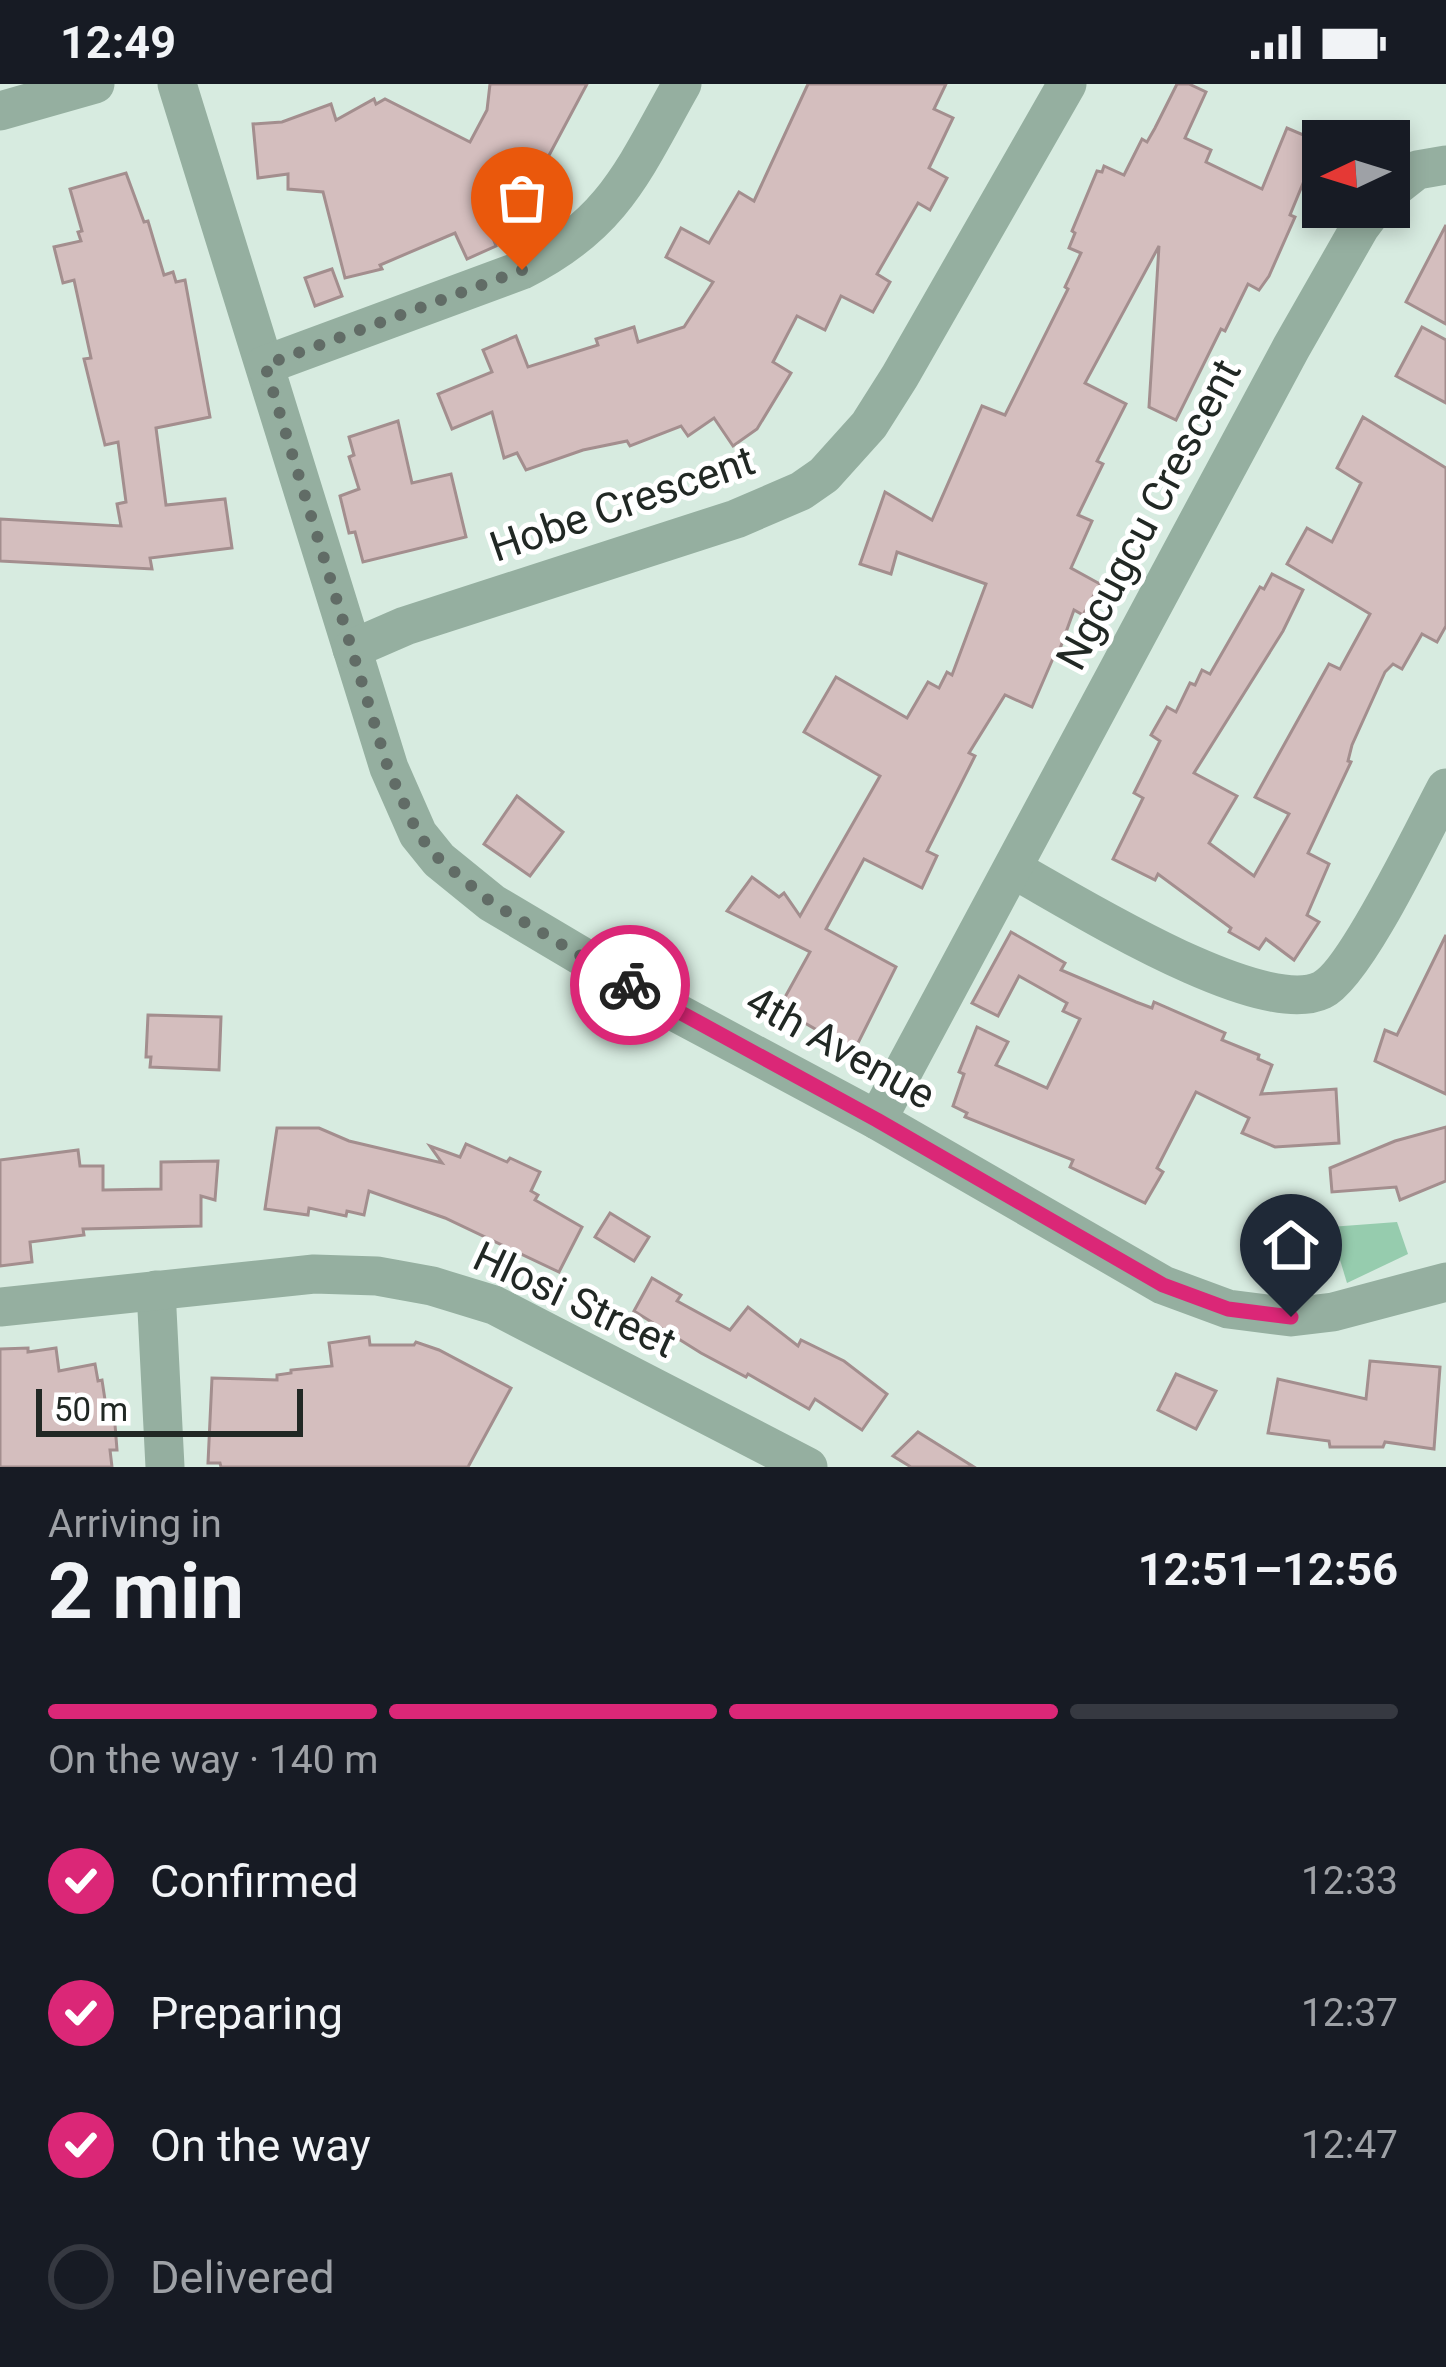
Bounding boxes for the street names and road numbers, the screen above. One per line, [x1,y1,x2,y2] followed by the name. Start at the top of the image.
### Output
[1046,351,1251,678] street label: Ngcugcu Crescent
[483,435,761,572] street label: Hobe Crescent
[738,976,944,1119] street label: 4th Avenue
[466,1231,684,1368] street label: Hlosi Street

